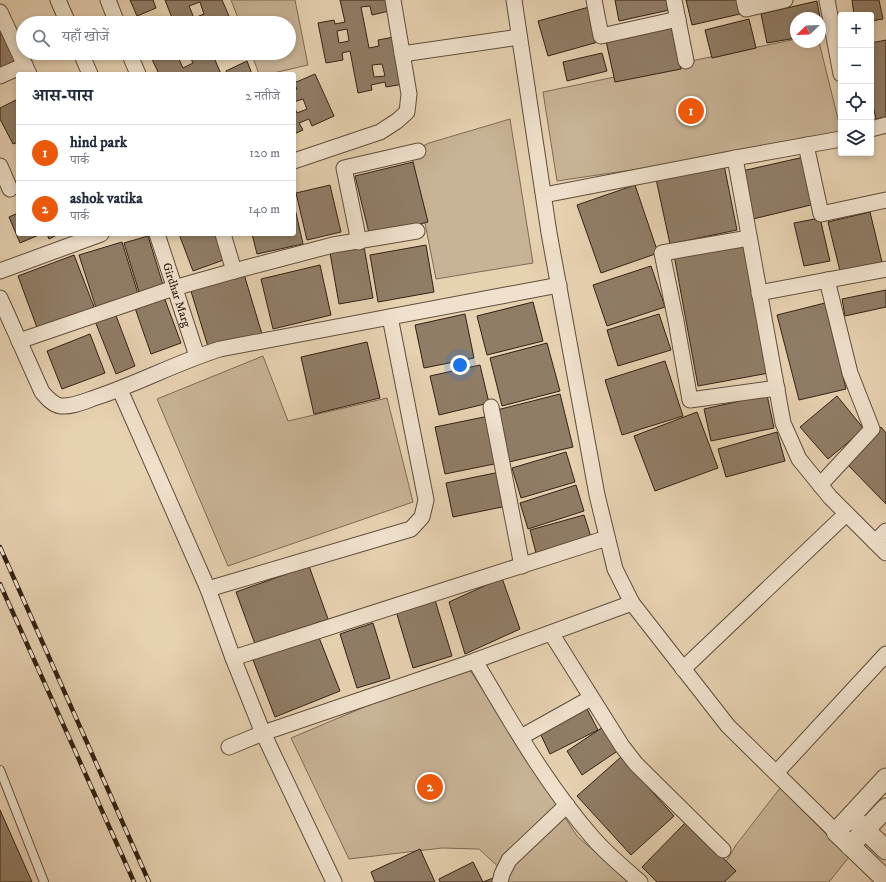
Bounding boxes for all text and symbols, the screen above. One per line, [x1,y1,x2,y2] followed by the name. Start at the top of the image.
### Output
[790,12,826,48] north arrow
[838,12,874,156] map controls
[838,12,874,48] button: +
[16,16,296,60] search box
[30,27,52,49] icon: search
[62,27,109,46] text: यहाँ खोजें
[838,48,874,84] button: −
[838,84,874,120] button: locate
[32,85,93,107] text: आस-पास
[245,88,280,104] text: 2 नतीजे
[678,96,704,126] pin: 1
[838,120,874,156] button: layers
[70,133,127,152] text: hind park
[43,145,47,161] text: 1
[249,145,280,161] text: 120 m
[70,152,89,168] text: पार्क
[70,189,143,208] text: ashok vatika
[42,201,48,217] text: 2
[248,201,280,217] text: 140 m
[70,208,89,224] text: पार्क
[159,261,194,329] street label: Girdhar Marg
[450,355,470,375] your location
[417,772,443,802] pin: 2

